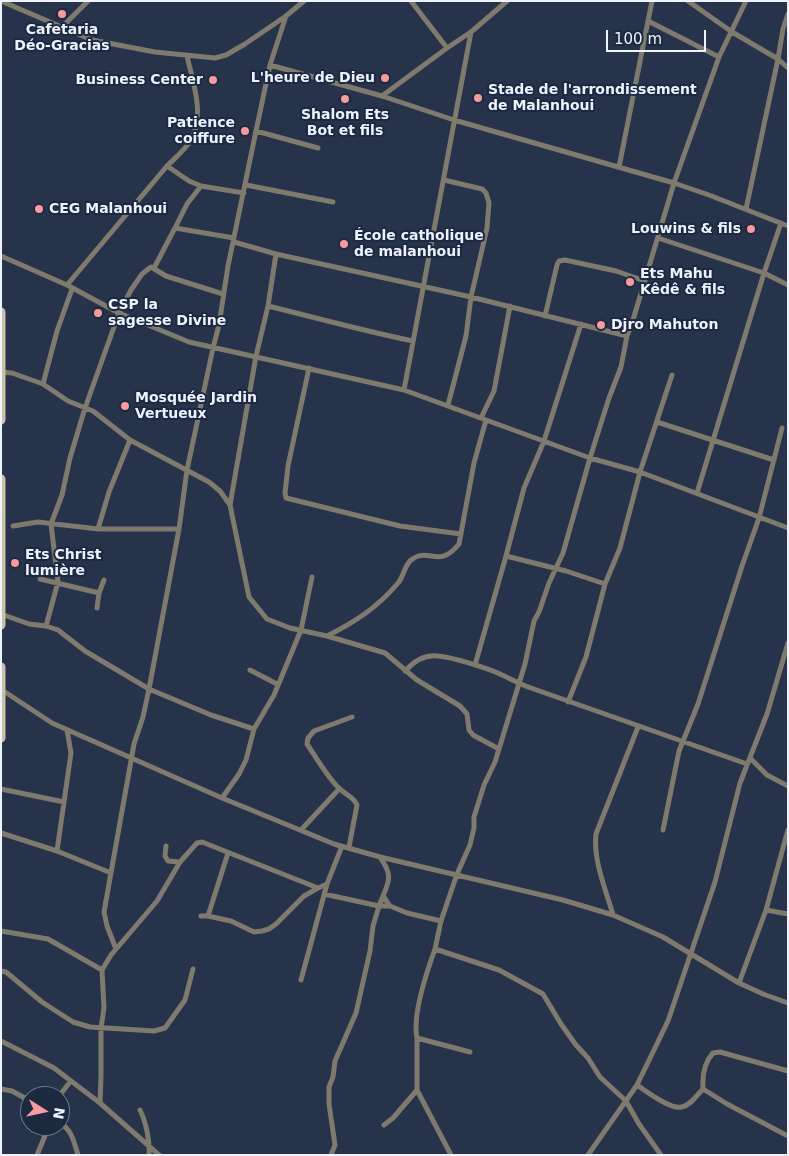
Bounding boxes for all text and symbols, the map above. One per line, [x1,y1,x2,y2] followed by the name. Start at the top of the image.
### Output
[56,8,68,20] marker: Cafetaria Déo-Gracias
[609,20,709,52] scale bar
[14,22,110,54] place label: Cafetaria Déo-Gracias
[614,30,662,48] text: 100 m
[251,70,375,86] place label: L'heure de Dieu
[75,72,203,88] place label: Business Center
[379,72,391,84] marker: L'heure de Dieu
[207,74,219,86] marker: Business Center
[488,82,697,114] place label: Stade de l'arrondissement de Malanhoui
[472,92,484,104] marker: Stade de l'arrondissement de Malanhoui
[339,93,351,105] marker: Shalom Ets Bot et fils
[301,107,389,140] place label: Shalom Ets Bot et fils
[167,115,235,148] place label: Patience coiffure
[239,125,251,137] marker: Patience coiffure
[49,201,167,217] place label: CEG Malanhoui
[33,203,45,215] marker: CEG Malanhoui
[631,221,741,237] place label: Louwins & fils
[745,223,757,235] marker: Louwins & fils
[354,228,484,260] place label: École catholique de malanhoui
[338,238,350,250] marker: École catholique de malanhoui
[640,266,725,298] place label: Ets Mahu Kêdê & fils
[624,276,636,288] marker: Ets Mahu Kêdê & fils
[108,297,226,330] place label: CSP la sagesse Divine
[92,307,104,319] marker: CSP la sagesse Divine
[611,317,718,333] place label: Djro Mahuton
[595,319,607,331] marker: Djro Mahuton
[135,390,257,422] place label: Mosquée Jardin Vertueux
[119,400,131,412] marker: Mosquée Jardin Vertueux
[25,547,101,580] place label: Ets Christ lumière
[9,557,21,569] marker: Ets Christ lumière
[20,1086,70,1136] north arrow
[50,1106,68,1121] text: N

